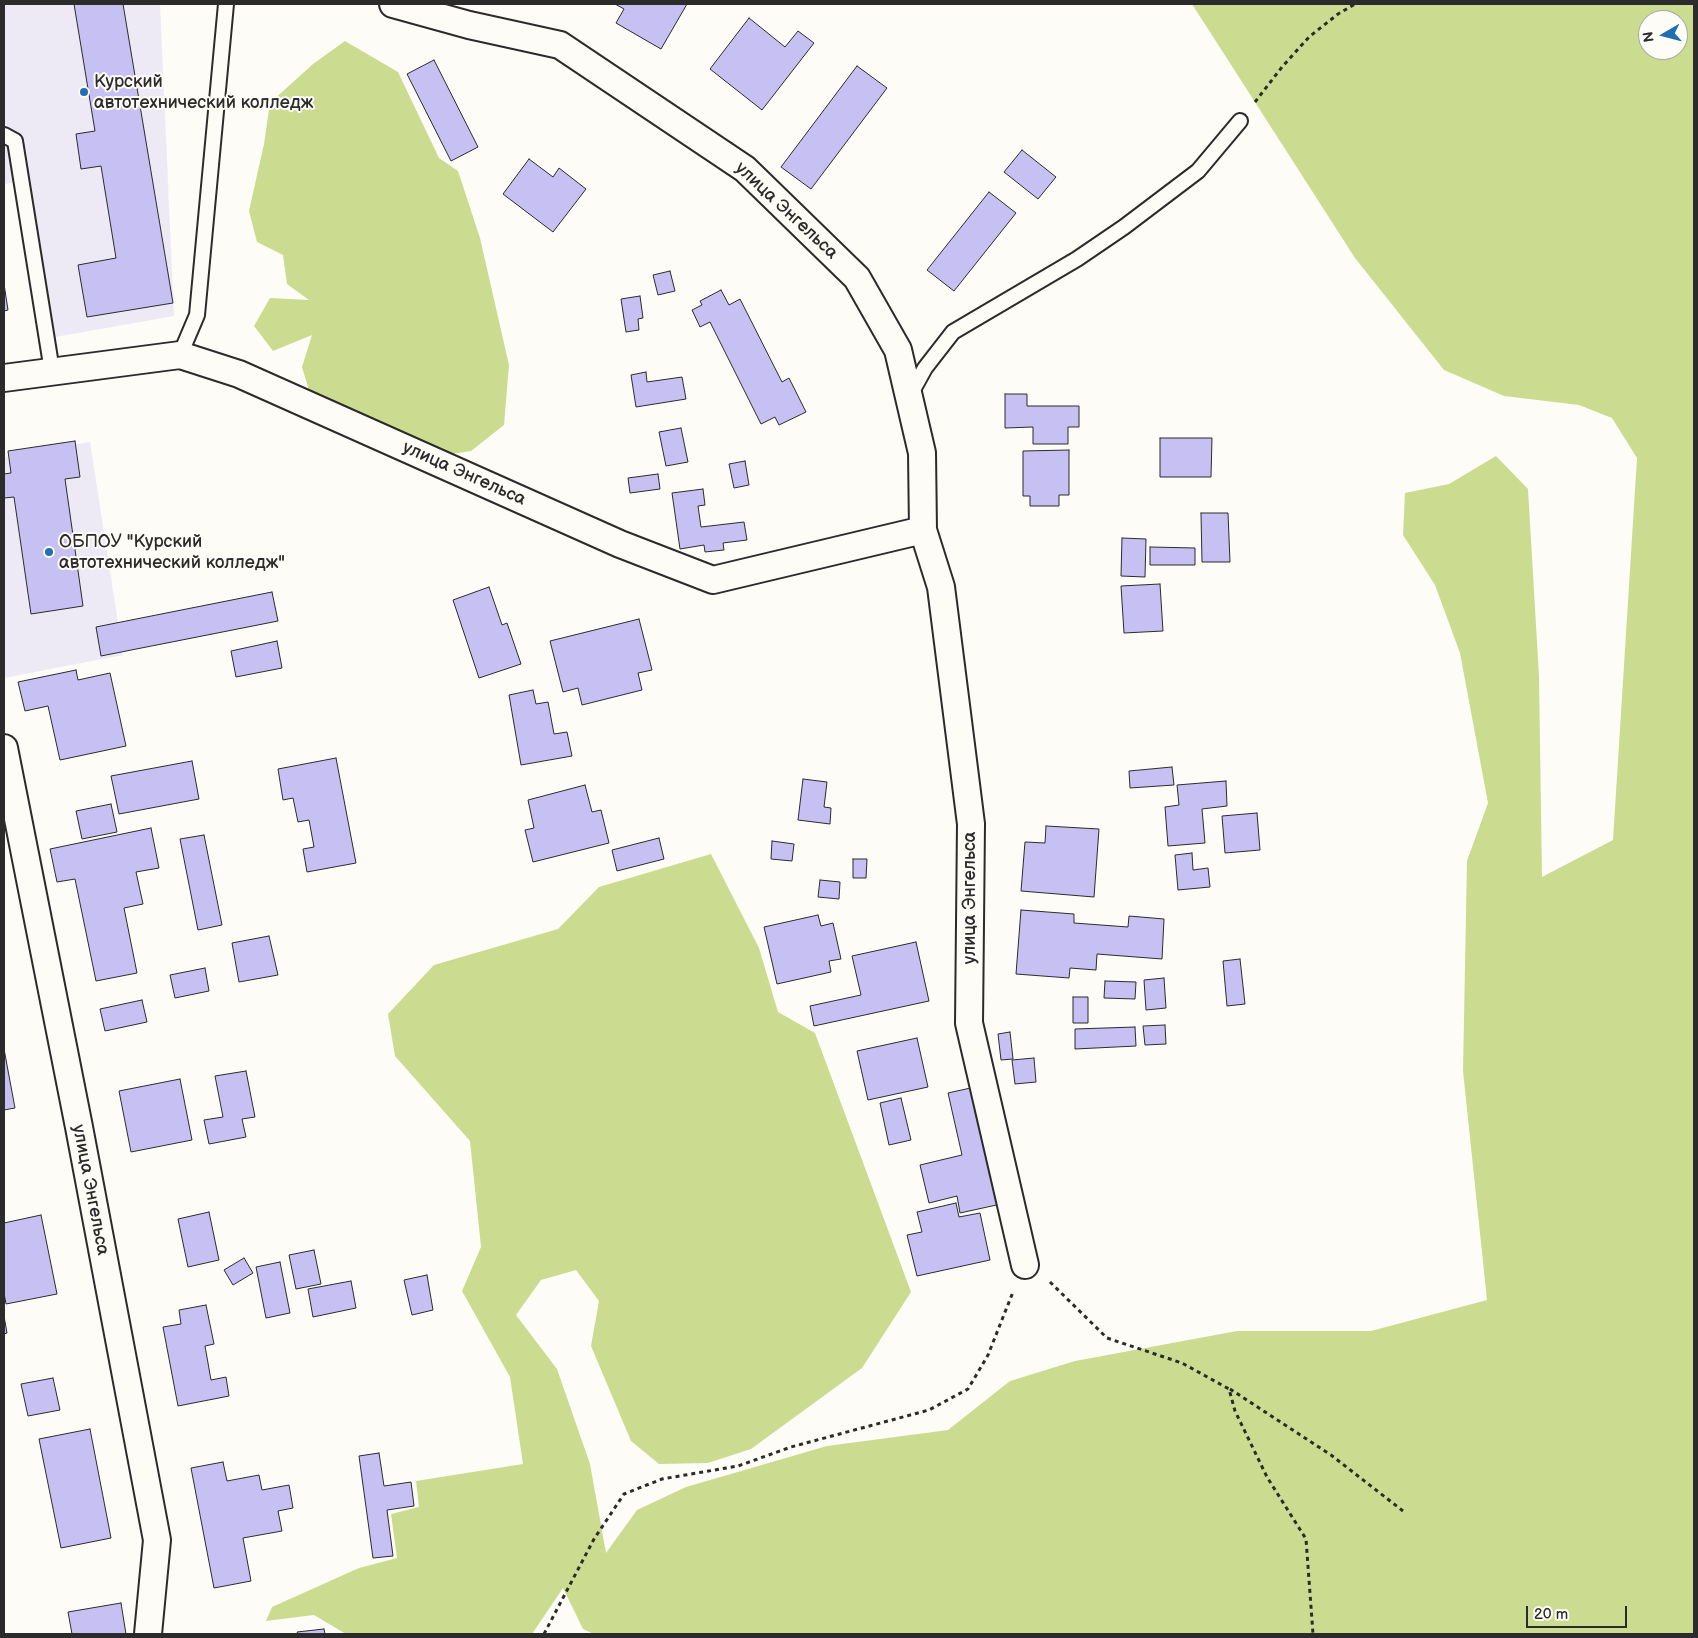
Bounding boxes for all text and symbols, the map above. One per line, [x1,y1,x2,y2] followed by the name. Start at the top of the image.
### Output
[1638,10,1688,60] north arrow
[1639,31,1658,43] text: N
[94,71,313,114] place label: Курский автотехнический колледж
[78,86,90,98] marker: Курский автотехнический колледж
[730,158,842,264] street label: улица Энгельса
[399,437,529,511] street label: улица Энгельса
[59,531,285,574] place label: ОБПОУ "Курский автотехнический колледж"
[43,546,55,558] marker: ОБПОУ "Курский автотехнический колледж"
[959,832,981,964] street label: улица Энгельса
[67,1123,113,1257] street label: улица Энгельса
[1528,1596,1629,1628] scale bar
[1534,1605,1568,1624] text: 20 m

